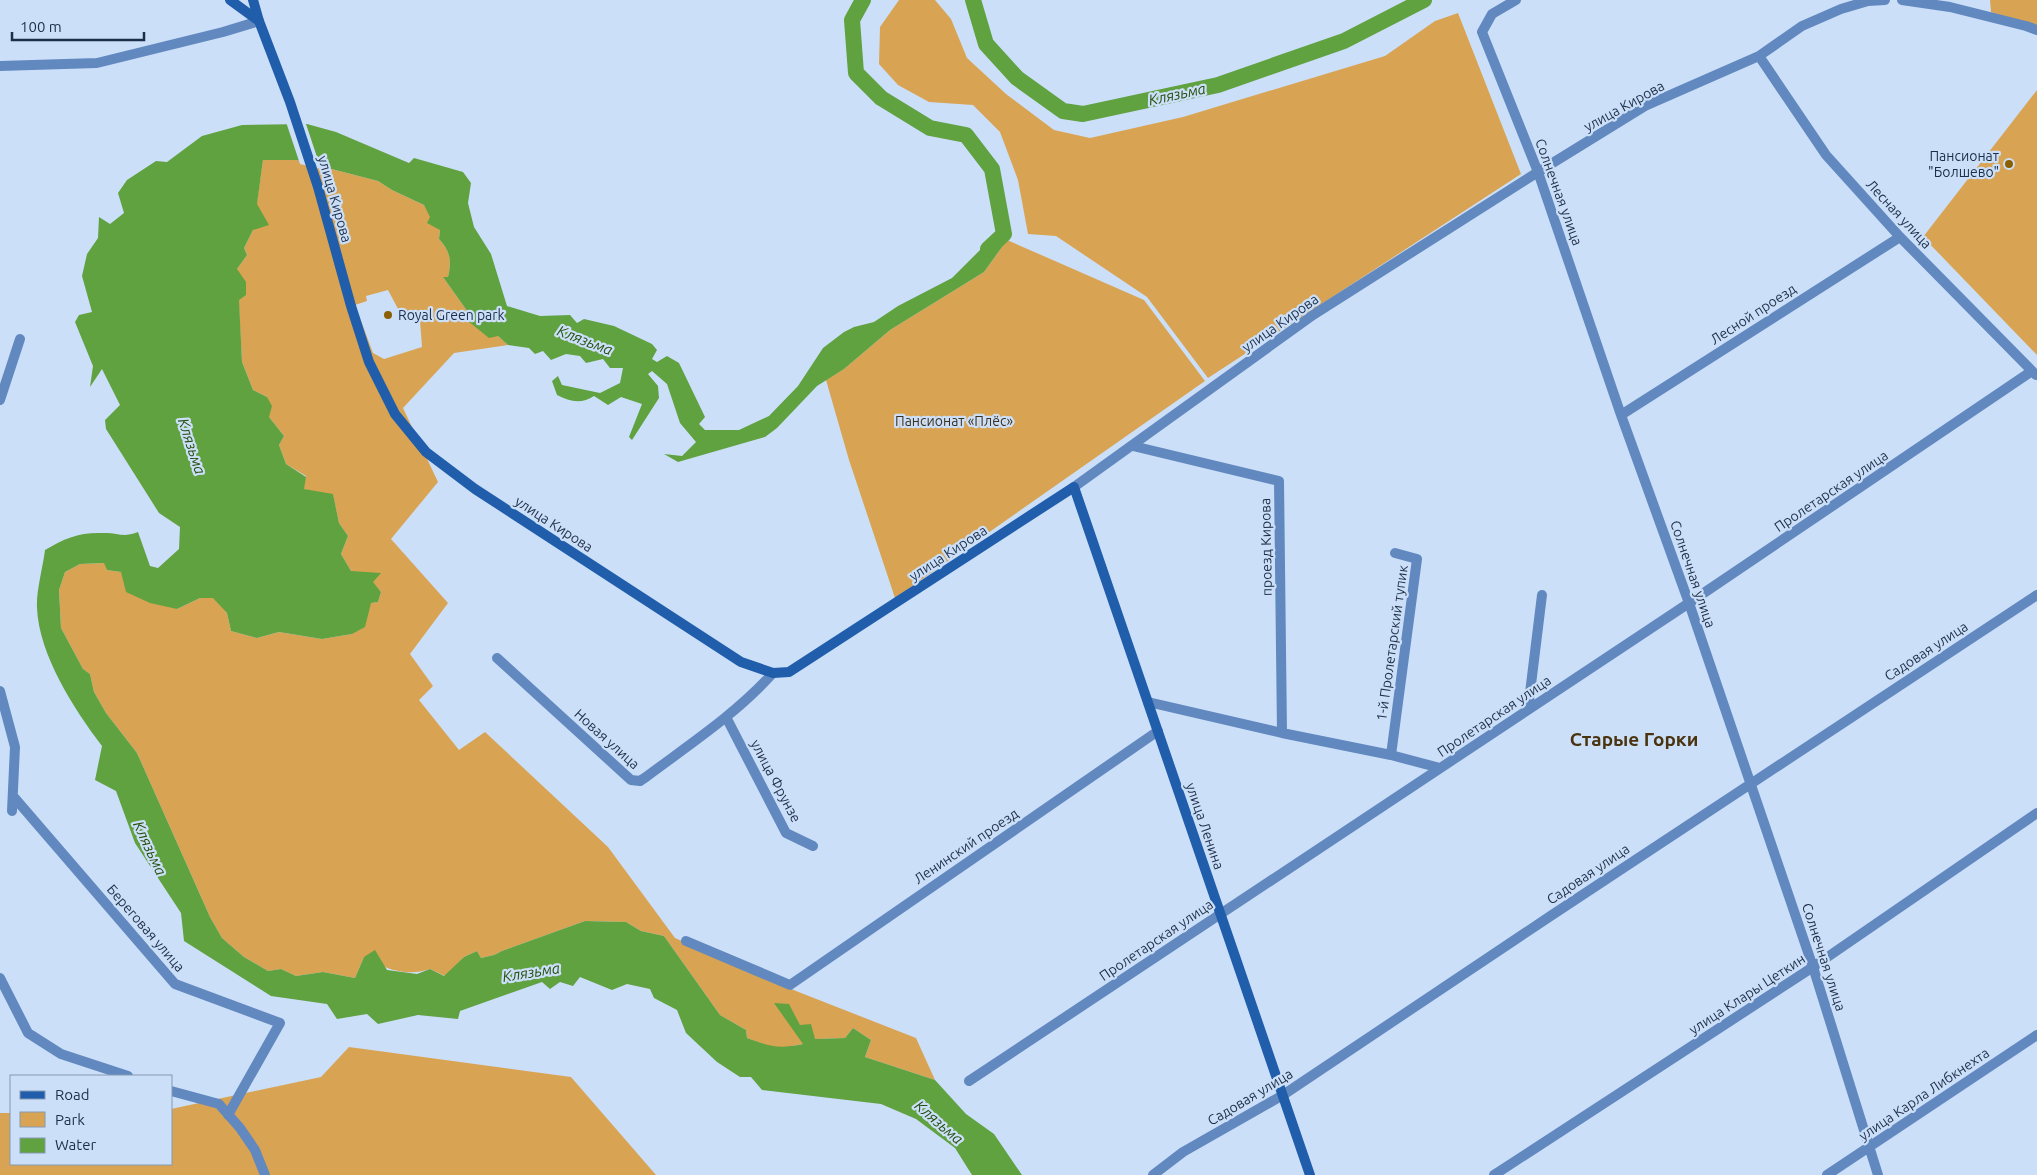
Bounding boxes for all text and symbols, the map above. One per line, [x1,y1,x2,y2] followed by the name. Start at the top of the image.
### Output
[12,10,145,42] scale bar
[20,18,62,35] text: 100 m
[1581,77,1667,135] street label: улица Кирова
[1147,80,1207,108] water label: Клязьма
[1532,136,1586,248] street label: Солнечная улица
[1928,148,1999,180] place label: Пансионат "Болшево"
[315,154,355,244] street label: улица Кирова
[2003,158,2015,170] marker: Пансионат "Болшево"
[1863,176,1935,252] street label: Лесная улица
[1707,280,1799,348] street label: Лесной проезд
[1239,291,1321,355] street label: улица Кирова
[398,307,505,323] place label: Royal Green park
[382,309,394,321] marker: Royal Green park
[555,322,615,358] water label: Клязьма
[895,413,1013,429] park label: Пансионат «Плёс»
[175,416,209,476] water label: Клязьма
[1771,447,1891,535] street label: Пролетарская улица
[512,493,596,555] street label: улица Кирова
[1257,498,1275,596] street label: проезд Кирова
[1667,518,1719,630] street label: Солнечная улица
[906,522,990,584] street label: улица Кирова
[1373,564,1411,722] street label: 1-й Пролетарский тупик
[1881,618,1971,684] street label: Садовая улица
[1434,672,1554,760] street label: Пролетарская улица
[571,706,643,772] street label: Новая улица
[1570,728,1698,750] district label: Старые Горки
[748,737,804,825] street label: улица Фрунзе
[1183,780,1227,872] street label: улица Ленина
[911,805,1021,887] street label: Ленинский проезд
[130,818,170,878] water label: Клязьма
[1544,840,1632,908] street label: Садовая улица
[104,881,188,975] street label: Береговая улица
[1096,896,1216,984] street label: Пролетарская улица
[1799,901,1849,1013] street label: Солнечная улица
[1686,951,1808,1037] street label: улица Клары Цеткин
[501,959,561,985] water label: Клязьма
[1856,1044,1992,1144] street label: улица Карла Либкнехта
[1205,1065,1295,1129] street label: Садовая улица
[10,1075,172,1165] legend
[55,1086,90,1103] text: Road
[912,1097,966,1147] water label: Клязьма
[55,1111,85,1128] text: Park
[55,1136,96,1153] text: Water

